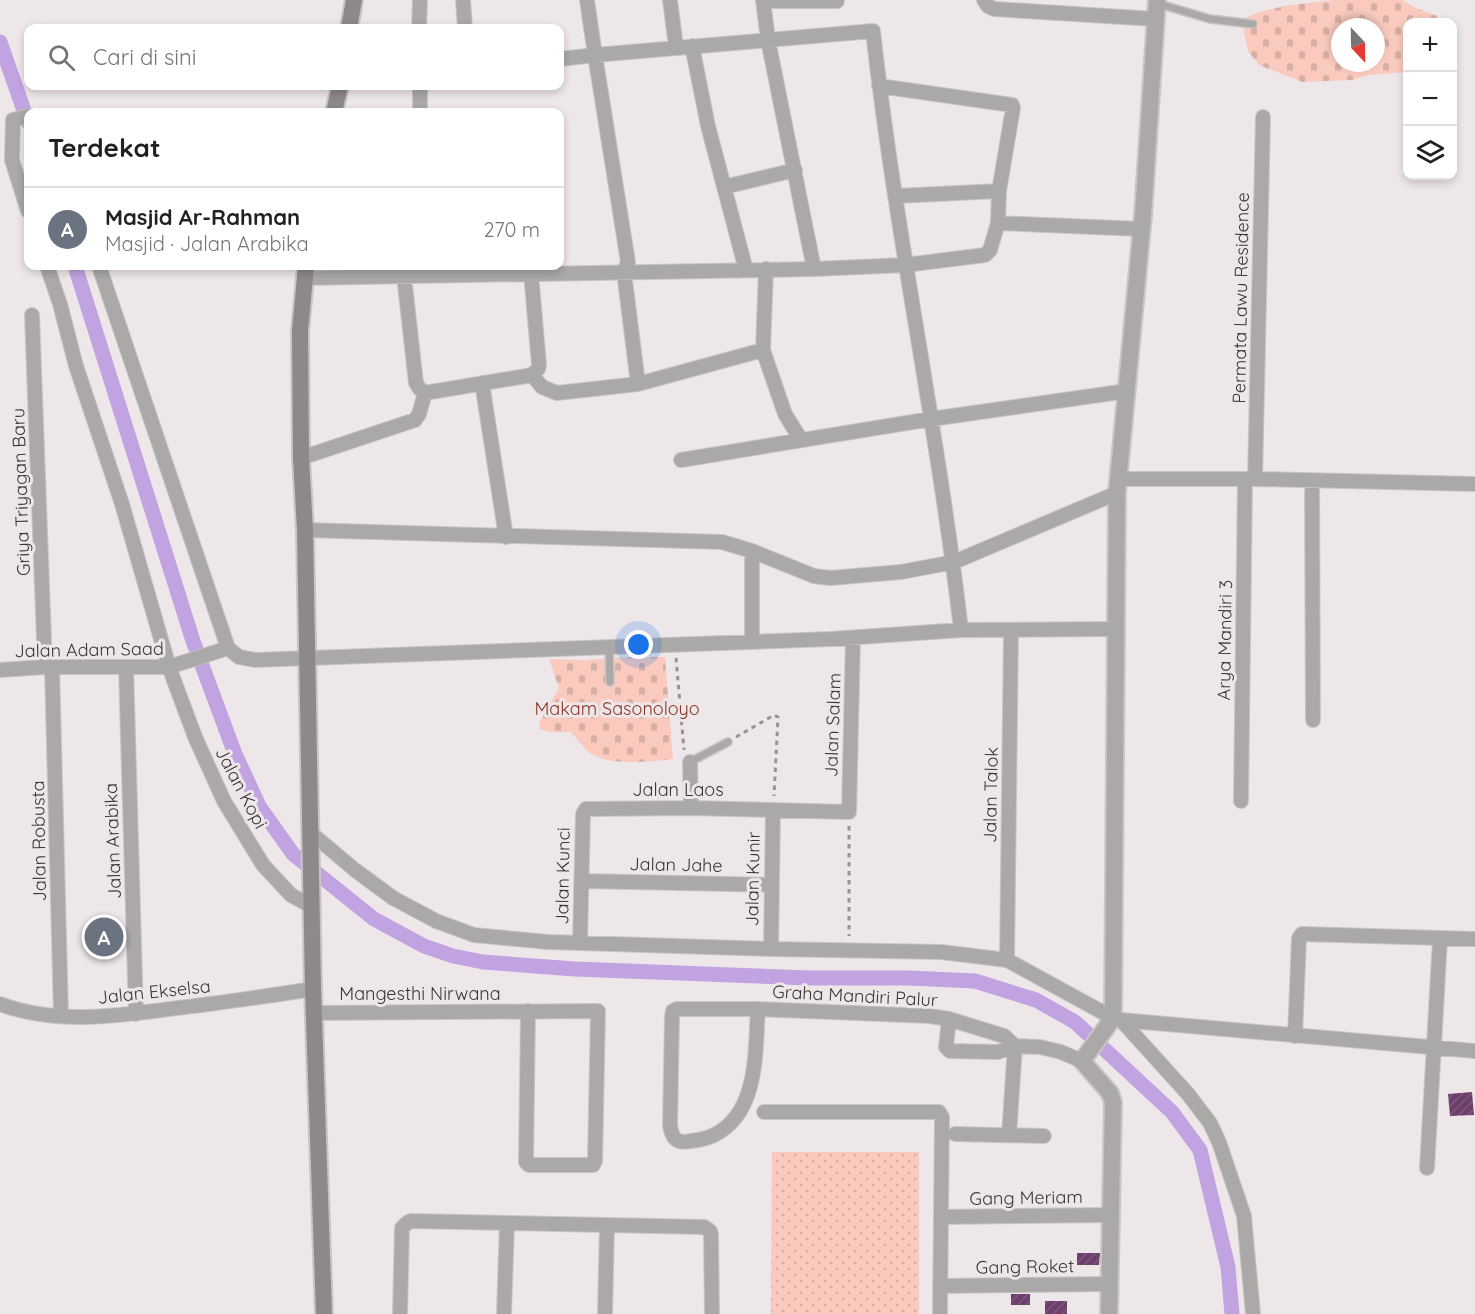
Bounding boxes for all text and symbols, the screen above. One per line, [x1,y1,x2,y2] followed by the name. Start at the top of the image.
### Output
[1331,18,1385,72] north arrow
[1403,18,1457,180] map controls
[1403,18,1457,72] button: +
[24,24,564,90] search box
[45,41,78,74] icon: search
[93,43,196,71] text: Cari di sini
[1403,72,1457,126] button: −
[1403,126,1457,180] button: layers
[48,131,161,164] text: Terdekat
[1227,192,1254,404] street label: Permata Lawu Residence
[105,203,300,231] text: Masjid Ar-Rahman
[61,217,74,242] text: A
[483,217,540,242] text: 270 m
[105,231,309,256] text: Masjid · Jalan Arabika
[6,408,35,576] street label: Griya Triyagan Baru
[1212,579,1237,701] street label: Arya Mandiri 3
[624,630,653,659] your location
[14,637,164,662] street label: Jalan Adam Saad
[819,673,846,777] street label: Jalan Salam
[534,697,700,720] park label: Makam Sasonoloyo
[210,743,272,832] street label: Jalan Kopi
[978,747,1003,843] street label: Jalan Talok
[632,778,724,801] street label: Jalan Laos
[26,780,51,902] street label: Jalan Robusta
[99,783,126,899] street label: Jalan Arabika
[550,827,575,925] street label: Jalan Kunci
[740,831,765,927] street label: Jalan Kunir
[629,852,723,877] street label: Jalan Jahe
[84,914,124,960] pin: A
[96,974,212,1009] street label: Jalan Ekselsa
[772,980,938,1011] street label: Graha Mandiri Palur
[339,982,501,1005] street label: Mangesthi Nirwana
[969,1185,1083,1210] street label: Gang Meriam
[976,1254,1074,1279] street label: Gang Roket

